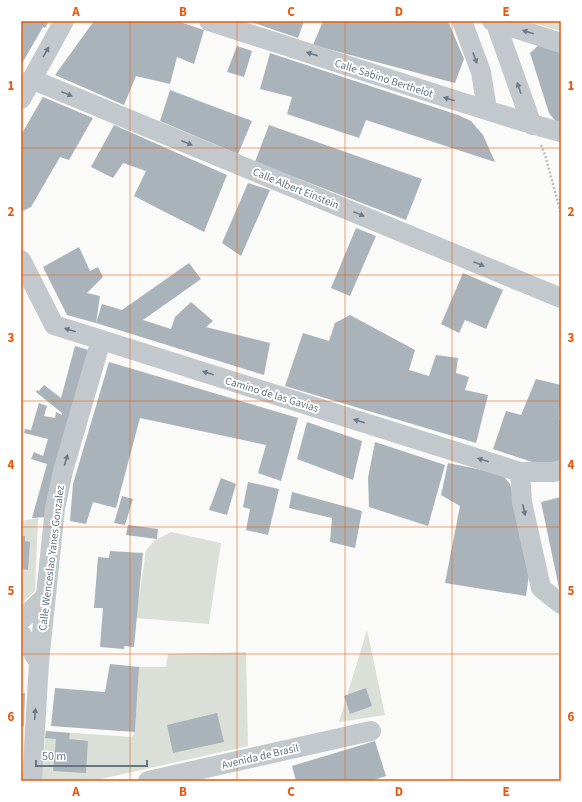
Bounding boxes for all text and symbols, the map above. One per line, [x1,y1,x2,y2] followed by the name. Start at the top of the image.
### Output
[71,3,80,21] text: A
[179,3,187,21] text: B
[287,3,295,21] text: C
[395,3,403,21] text: D
[502,3,510,21] text: E
[522,29,534,35] one-way arrow
[43,46,50,58] one-way arrow
[306,51,318,57] one-way arrow
[473,52,479,64] one-way arrow
[333,55,435,102] street label: Calle Sabino Berthelot
[8,77,15,95] text: 1
[568,77,575,95] text: 1
[515,82,521,94] one-way arrow
[62,91,74,97] one-way arrow
[443,96,455,102] one-way arrow
[182,141,194,147] one-way arrow
[250,164,341,213] street label: Calle Albert Einstein
[8,203,15,221] text: 2
[568,203,575,221] text: 2
[354,212,366,218] one-way arrow
[474,261,485,267] one-way arrow
[64,327,76,333] one-way arrow
[8,329,15,347] text: 3
[568,329,575,347] text: 3
[202,370,214,376] one-way arrow
[223,373,321,416] street label: Camino de las Gavias
[352,418,364,424] one-way arrow
[63,454,69,466] one-way arrow
[8,456,15,474] text: 4
[568,456,575,474] text: 4
[476,457,488,463] one-way arrow
[35,484,68,632] street label: Calle Wenceslao Yanes Gonzalez
[521,504,527,517] one-way arrow
[8,582,15,600] text: 5
[568,582,575,600] text: 5
[8,708,15,726] text: 6
[32,708,39,720] one-way arrow
[568,708,575,726] text: 6
[220,740,300,773] street label: Avenida de Brasil
[36,742,147,768] scale bar
[42,748,66,765] text: 50 m
[71,783,80,801] text: A
[179,783,187,801] text: B
[287,783,295,801] text: C
[395,783,403,801] text: D
[502,783,510,801] text: E

